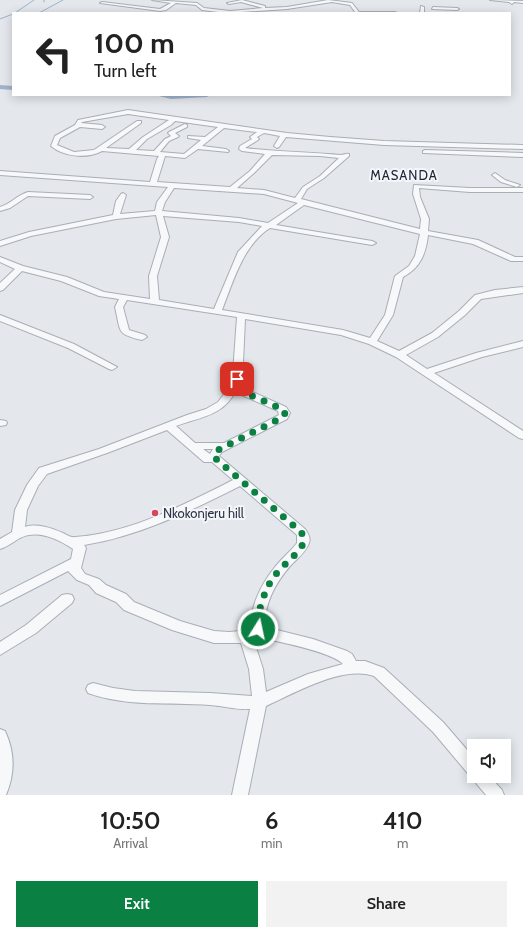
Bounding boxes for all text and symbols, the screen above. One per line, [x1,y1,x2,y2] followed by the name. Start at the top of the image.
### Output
[94,26,175,60] text: 100 m
[28,28,80,80] icon: left
[94,60,157,82] text: Turn left
[370,167,438,183] district label: MASANDA
[220,362,254,396] pin
[226,368,248,390] icon: arrive
[163,505,244,522] place label: Nkokonjeru hill
[150,508,160,518] marker: Nkokonjeru hill
[237,608,279,650] position arrow
[467,739,511,783] map controls
[467,739,511,783] button: sound
[100,806,161,835] text: 10:50
[265,806,279,835] text: 6
[383,806,423,835] text: 410
[113,835,148,851] text: Arrival
[261,835,283,851] text: min
[397,835,408,851] text: m
[16,881,258,927] button: Exit
[266,881,507,927] button: Share

